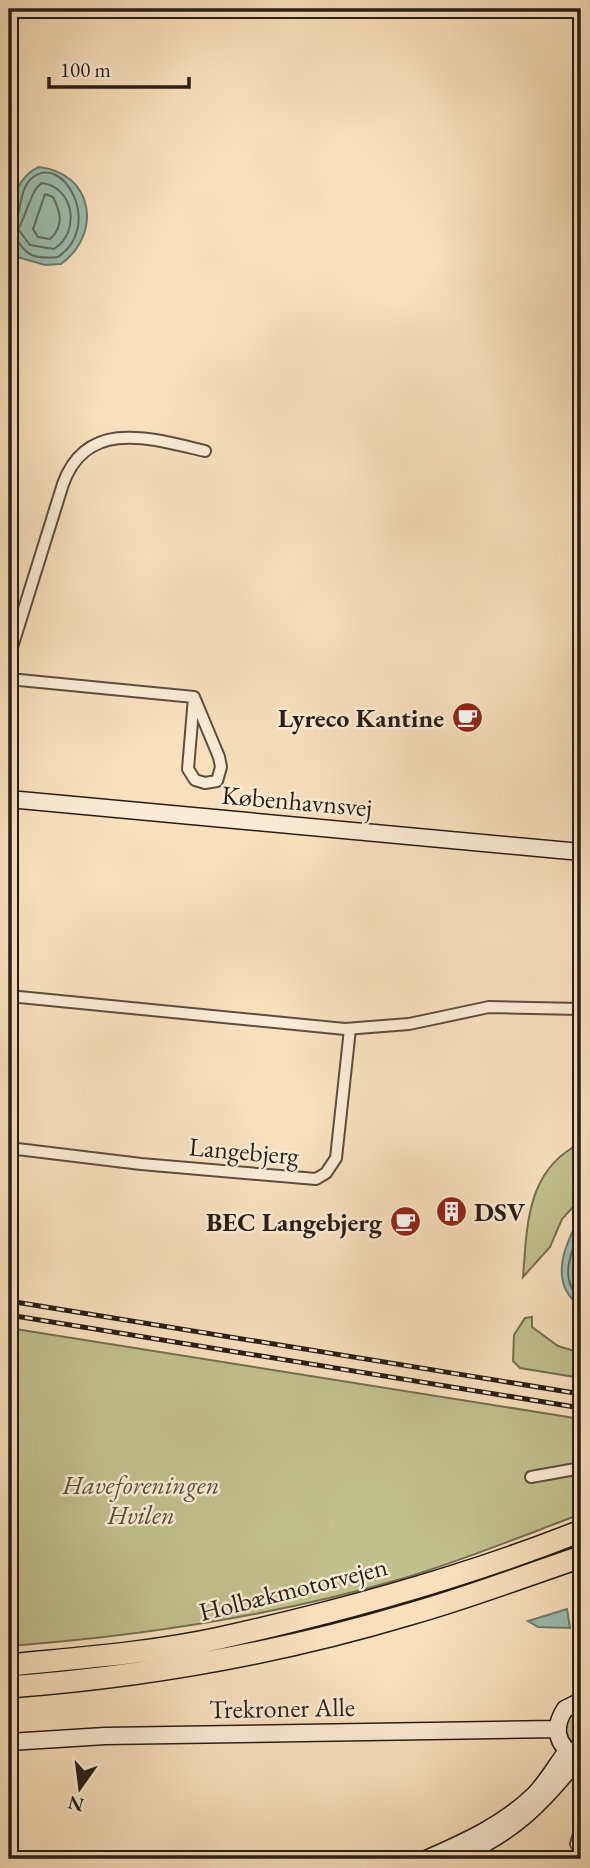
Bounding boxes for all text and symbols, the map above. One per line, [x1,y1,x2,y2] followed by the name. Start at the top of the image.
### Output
[49,46,189,90] scale bar
[60,56,111,83] text: 100 m
[278,701,444,735] place label: Lyreco Kantine
[450,701,484,735] cafe icon: Lyreco Kantine
[220,777,374,825] street label: Københavnsvej
[188,1129,301,1173] street label: Langebjerg
[434,1195,468,1229] building icon: DSV
[474,1195,526,1229] place label: DSV
[206,1205,383,1239] place label: BEC Langebjerg
[388,1205,422,1239] cafe icon: BEC Langebjerg
[62,1468,219,1532] park label: Haveforeningen Hvilen
[195,1549,391,1629] street label: Holbækmotorvejen
[209,1690,355,1726] street label: Trekroner Alle
[46,1752,116,1822] north arrow
[65,1790,86,1818] text: N

